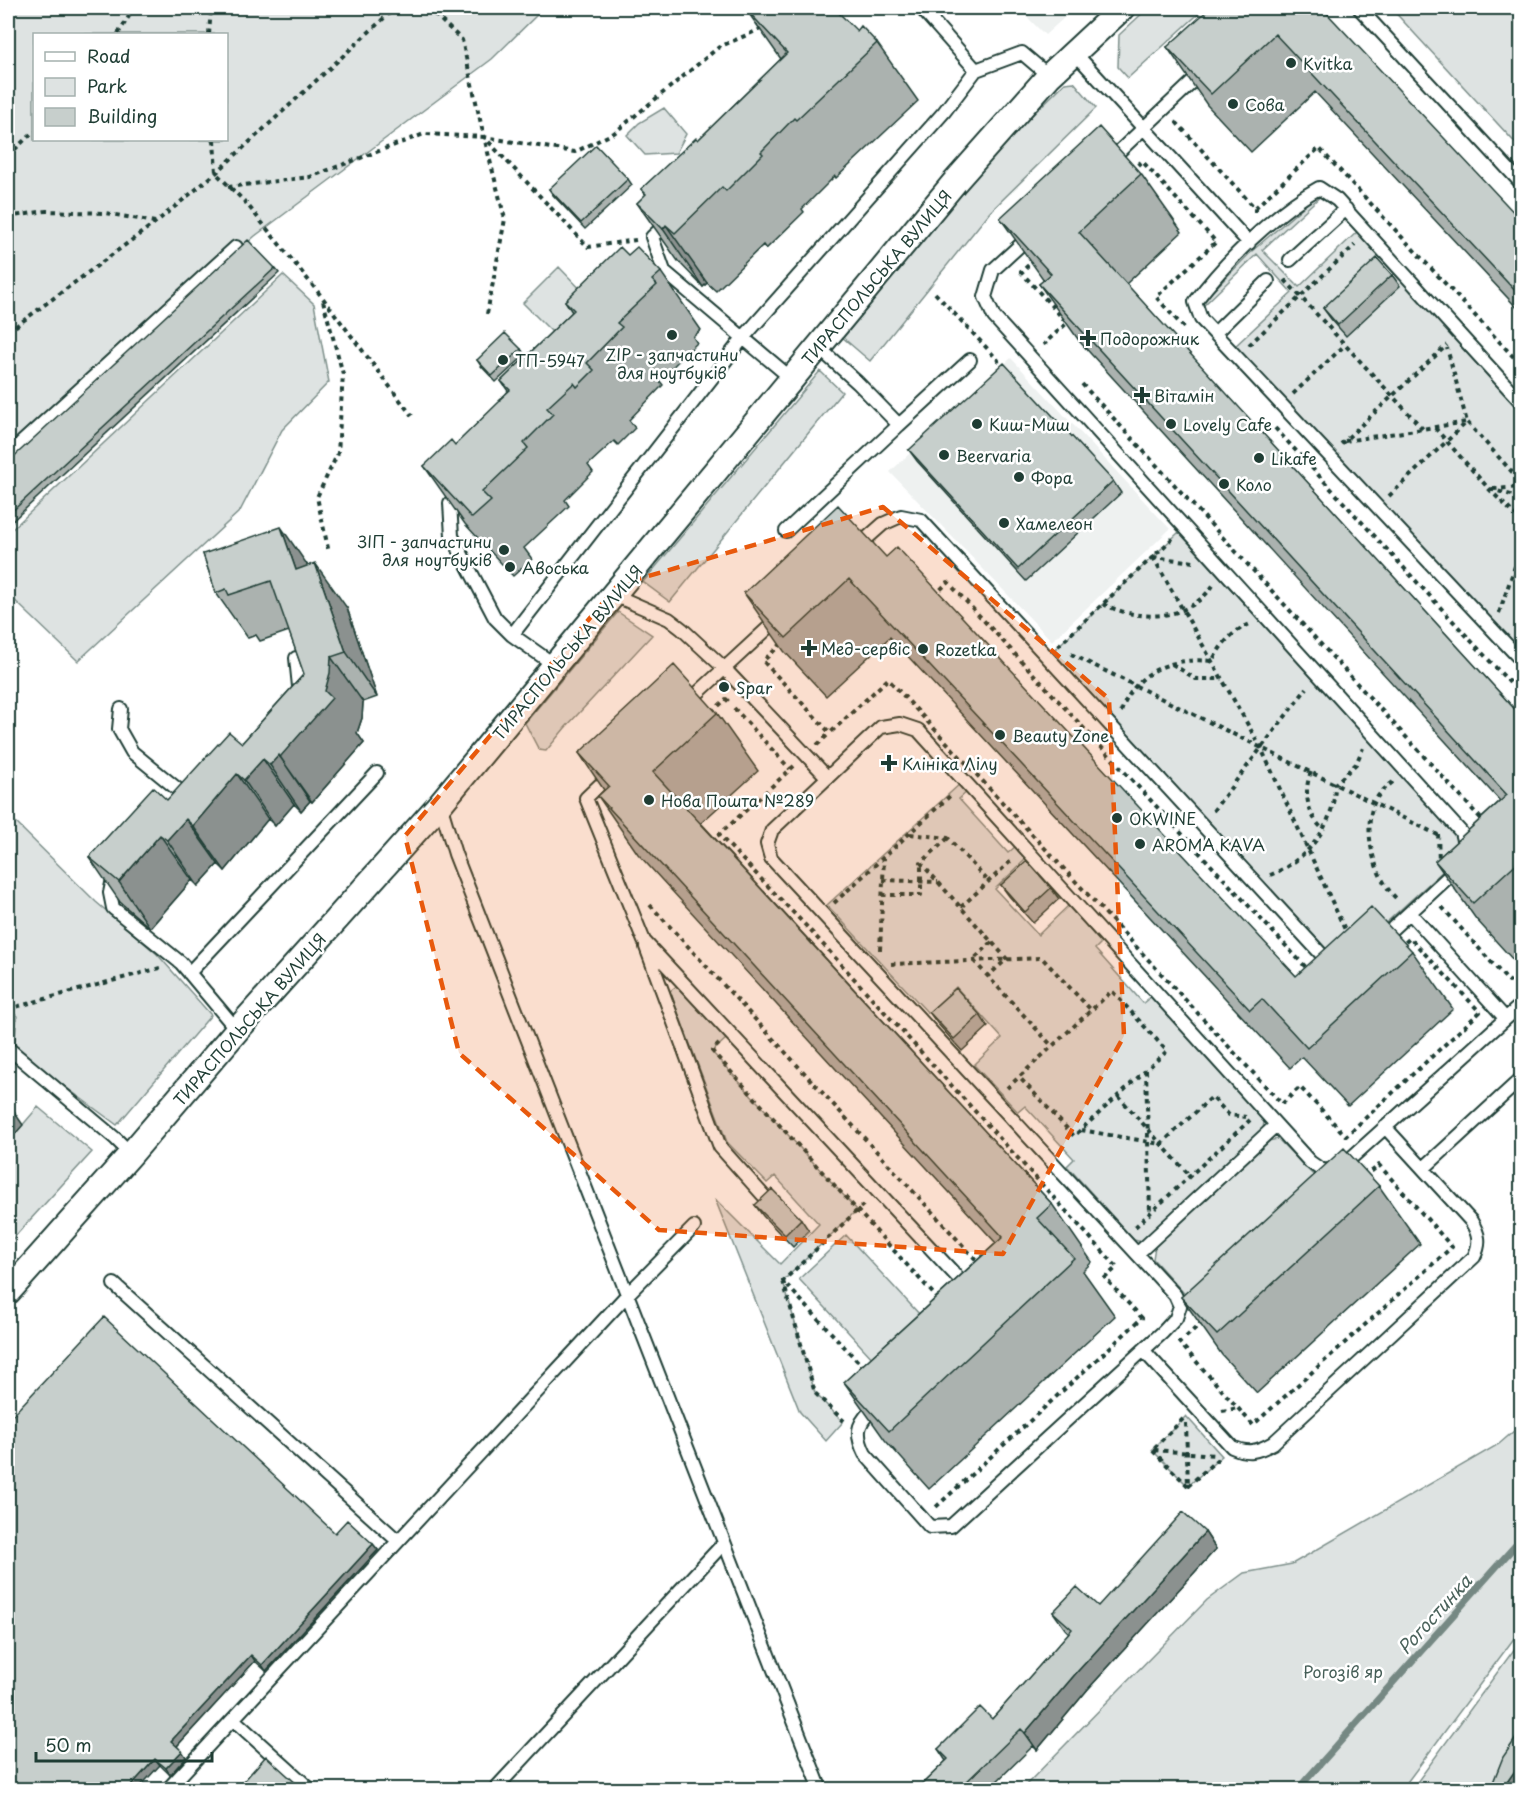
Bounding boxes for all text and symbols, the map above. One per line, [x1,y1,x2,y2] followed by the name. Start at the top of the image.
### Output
[33,33,228,141] legend
[87,42,131,69] text: Road
[1303,51,1353,75] place label: Kvitka
[1284,56,1298,70] marker: Kvitka
[87,72,127,99] text: Park
[1245,92,1285,116] place label: Сова
[1226,97,1240,111] marker: Сова
[87,102,157,129] text: Building
[795,184,957,370] street label: ТИРАСПОЛЬСЬКА ВУЛИЦЯ
[1100,326,1200,350] place label: Подорожник
[665,328,679,342] marker: ZIP - запчастини для ноутбуків
[1081,331,1095,345] marker: Подорожник
[605,342,739,384] place label: ZIP - запчастини для ноутбуків
[515,348,585,372] place label: ТП-5947
[496,353,510,367] marker: ТП-5947
[1154,383,1215,407] place label: Вітамін
[1135,388,1149,402] marker: Вітамін
[989,412,1070,436] place label: Киш-Миш
[1183,412,1272,436] place label: Lovely Cafe
[970,417,984,431] marker: Киш-Миш
[1164,417,1178,431] marker: Lovely Cafe
[956,443,1031,467] place label: Beervaria
[1271,446,1317,470] place label: Likafe
[937,448,951,462] marker: Beervaria
[1252,451,1266,465] marker: Likafe
[1031,465,1073,489] place label: Фора
[1012,470,1026,484] marker: Фора
[1236,472,1272,496] place label: Коло
[1217,477,1231,491] marker: Коло
[1016,511,1093,535] place label: Хамелеон
[997,516,1011,530] marker: Хамелеон
[358,529,492,571] place label: ЗІП - запчастини для ноутбуків
[497,543,511,557] marker: ЗІП - запчастини для ноутбуків
[522,555,589,579] place label: Авоська
[486,559,648,745] street label: ТИРАСПОЛЬСЬКА ВУЛИЦЯ
[503,560,517,574] marker: Авоська
[821,636,910,660] place label: Мед-сервіс
[935,637,997,661] place label: Rozetka
[802,641,816,655] marker: Мед-сервіс
[916,642,930,656] marker: Rozetka
[736,675,773,699] place label: Spar
[717,680,731,694] marker: Spar
[1012,723,1109,747] place label: Beauty Zone
[993,728,1007,742] marker: Beauty Zone
[902,751,998,775] place label: Клініка Лілу
[880,754,898,772] marker: Клініка Лілу
[661,788,814,812] place label: Нова Пошта №289
[642,793,656,807] marker: Нова Пошта №289
[1129,806,1196,830] place label: OKWINE
[1110,811,1124,825] marker: OKWINE
[1152,832,1265,856] place label: AROMA KAVA
[1133,837,1147,851] marker: AROMA KAVA
[167,927,331,1111] street label: ТИРАСПОЛЬСЬКА ВУЛИЦЯ
[1391,1567,1478,1660] water label: Рогостинка
[1303,1659,1383,1683] park label: Рогозів яр
[36,1725,212,1763] scale bar
[45,1731,92,1758] text: 50 m

